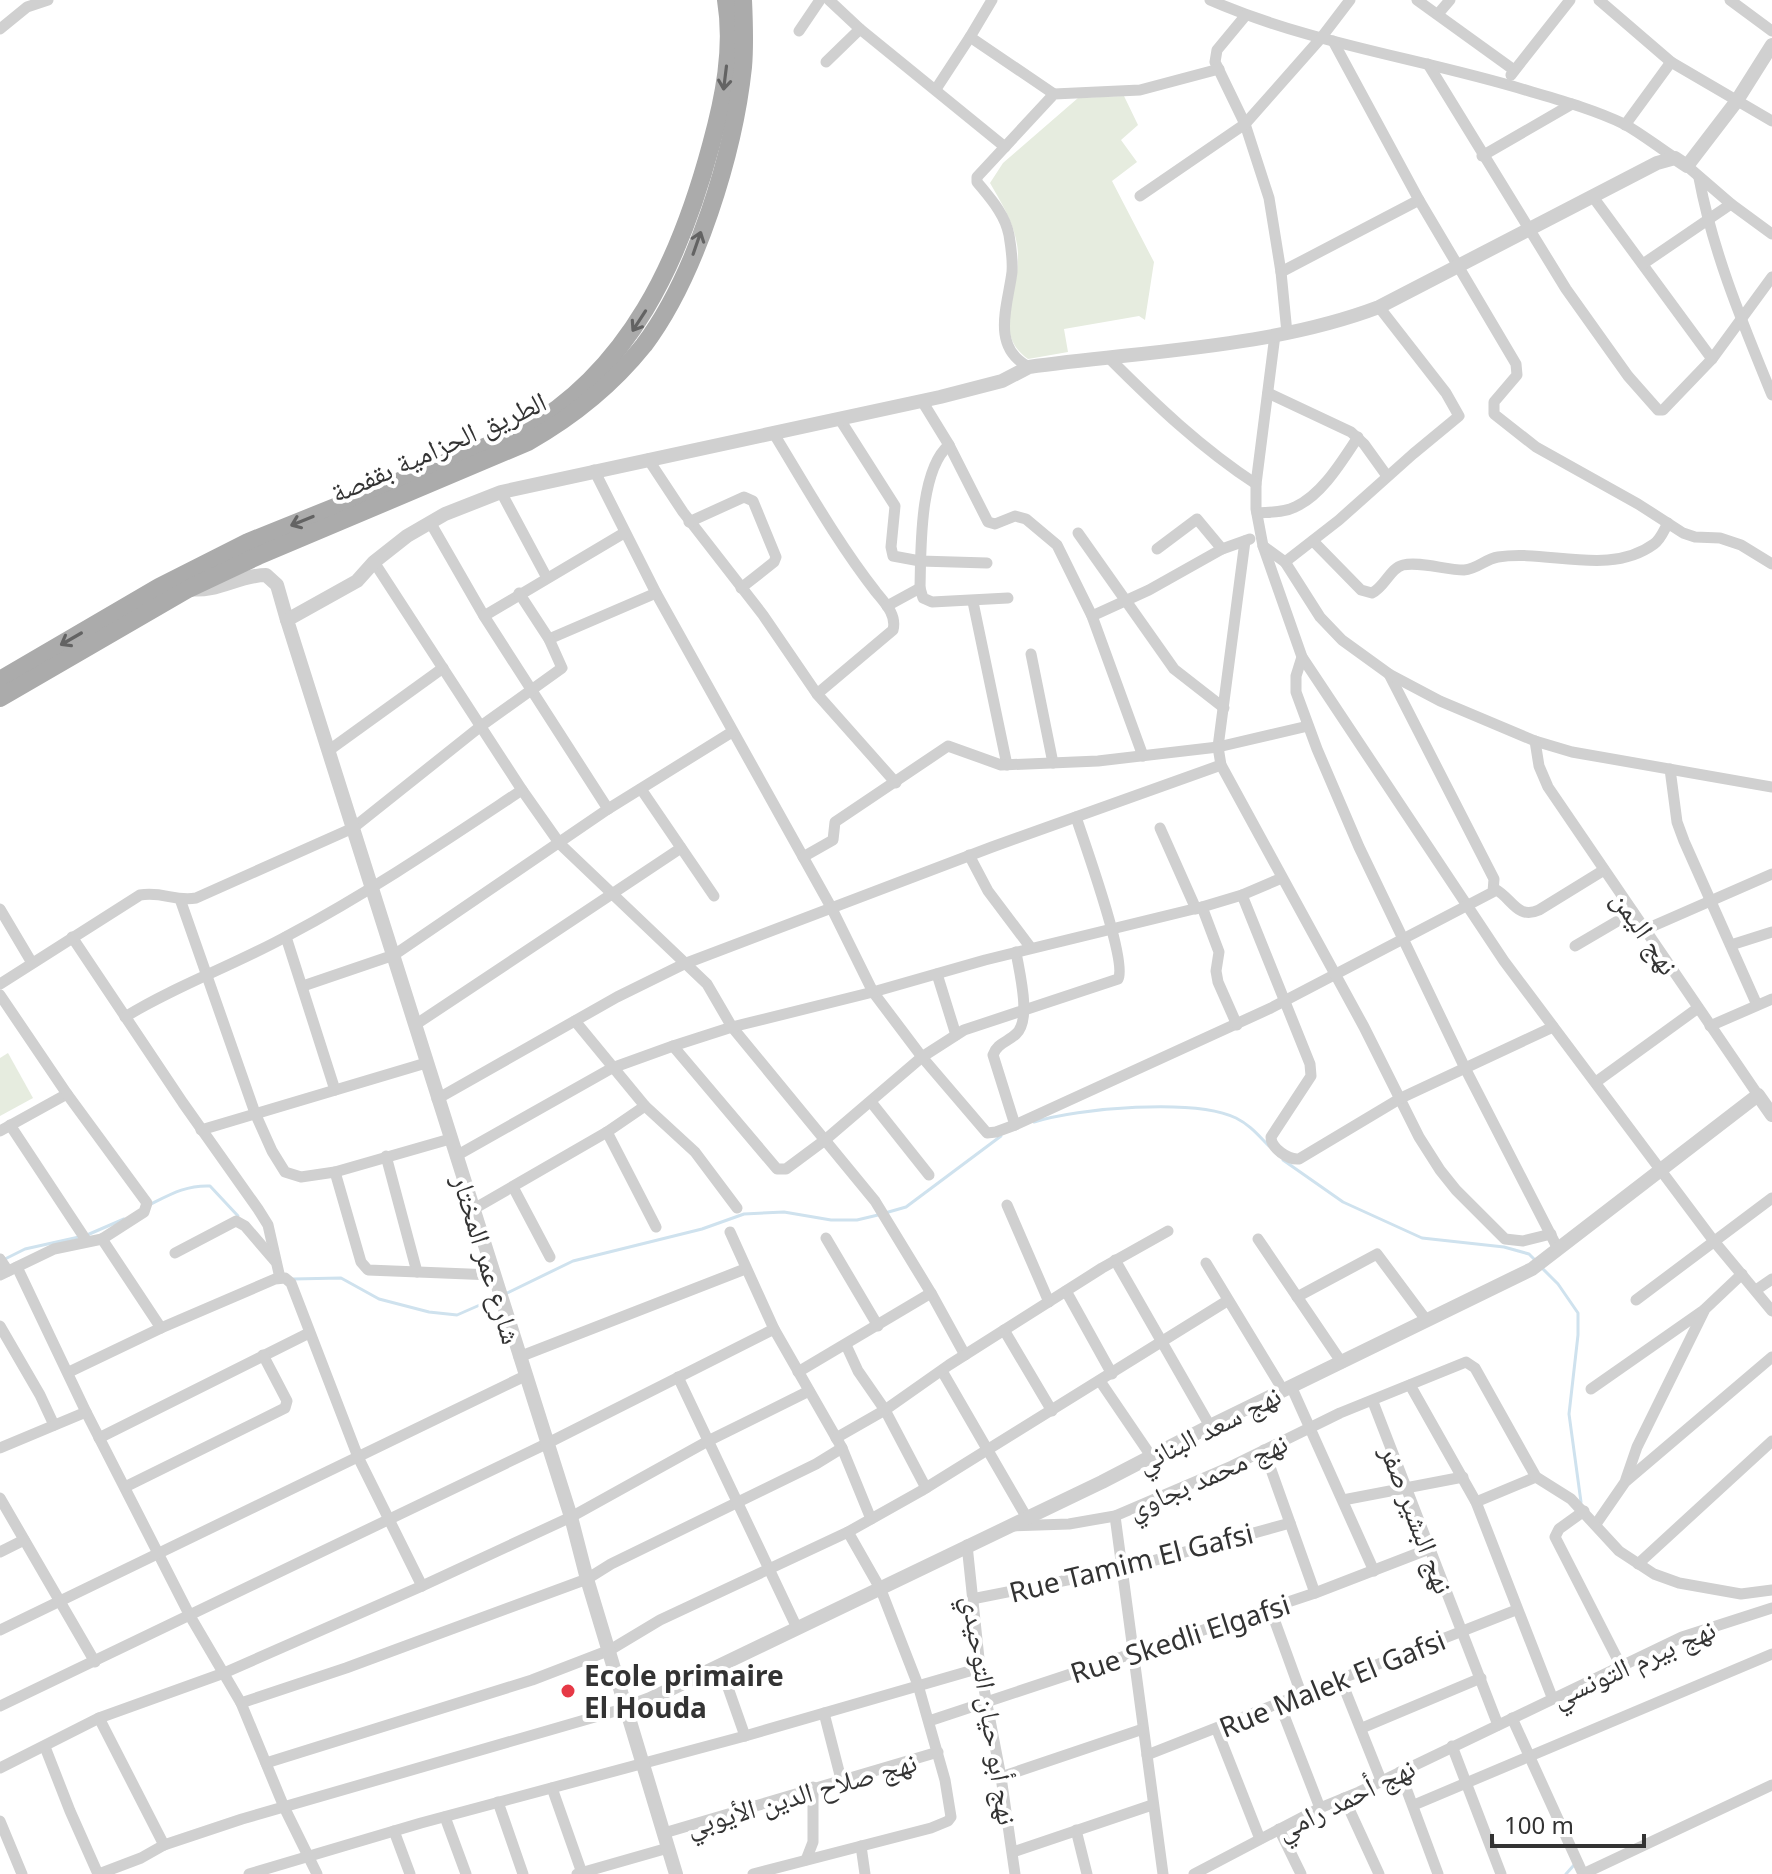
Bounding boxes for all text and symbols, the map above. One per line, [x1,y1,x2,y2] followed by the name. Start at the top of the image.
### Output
[717,65,732,90] one-way arrow
[690,231,705,256] one-way arrow
[631,309,647,332] one-way arrow
[324,381,552,511] street label: الطريق الحزامية بقفصة
[290,515,315,529] one-way arrow
[60,631,83,647] one-way arrow
[1604,882,1688,982] street label: نهج اليمن
[444,1169,532,1349] street label: شارع عمر المختار
[1129,1375,1289,1485] street label: نهج سعد البناني
[1121,1423,1295,1532] street label: نهج محمد بجاوي
[1372,1438,1464,1599] street label: نهج البشير صفر
[1005,1513,1257,1611] street label: Rue Tamim El Gafsi
[1065,1585,1295,1691] street label: Rue Skedli Elgafsi
[949,1592,1028,1828] street label: نهج أبو حيان التوحيدي
[1545,1609,1723,1720] street label: نهج بيرم التونسي
[1213,1620,1451,1746] street label: Rue Malek El Gafsi
[584,1656,784,1726] place label: Ecole primaire El Houda
[559,1682,577,1700] marker: Ecole primaire El Houda
[681,1742,922,1849] street label: نهج صلاح الدين الأيوبي
[1269,1748,1423,1853] street label: نهج أحمد رامي
[1492,1798,1644,1848] scale bar
[1504,1808,1574,1841] text: 100 m

